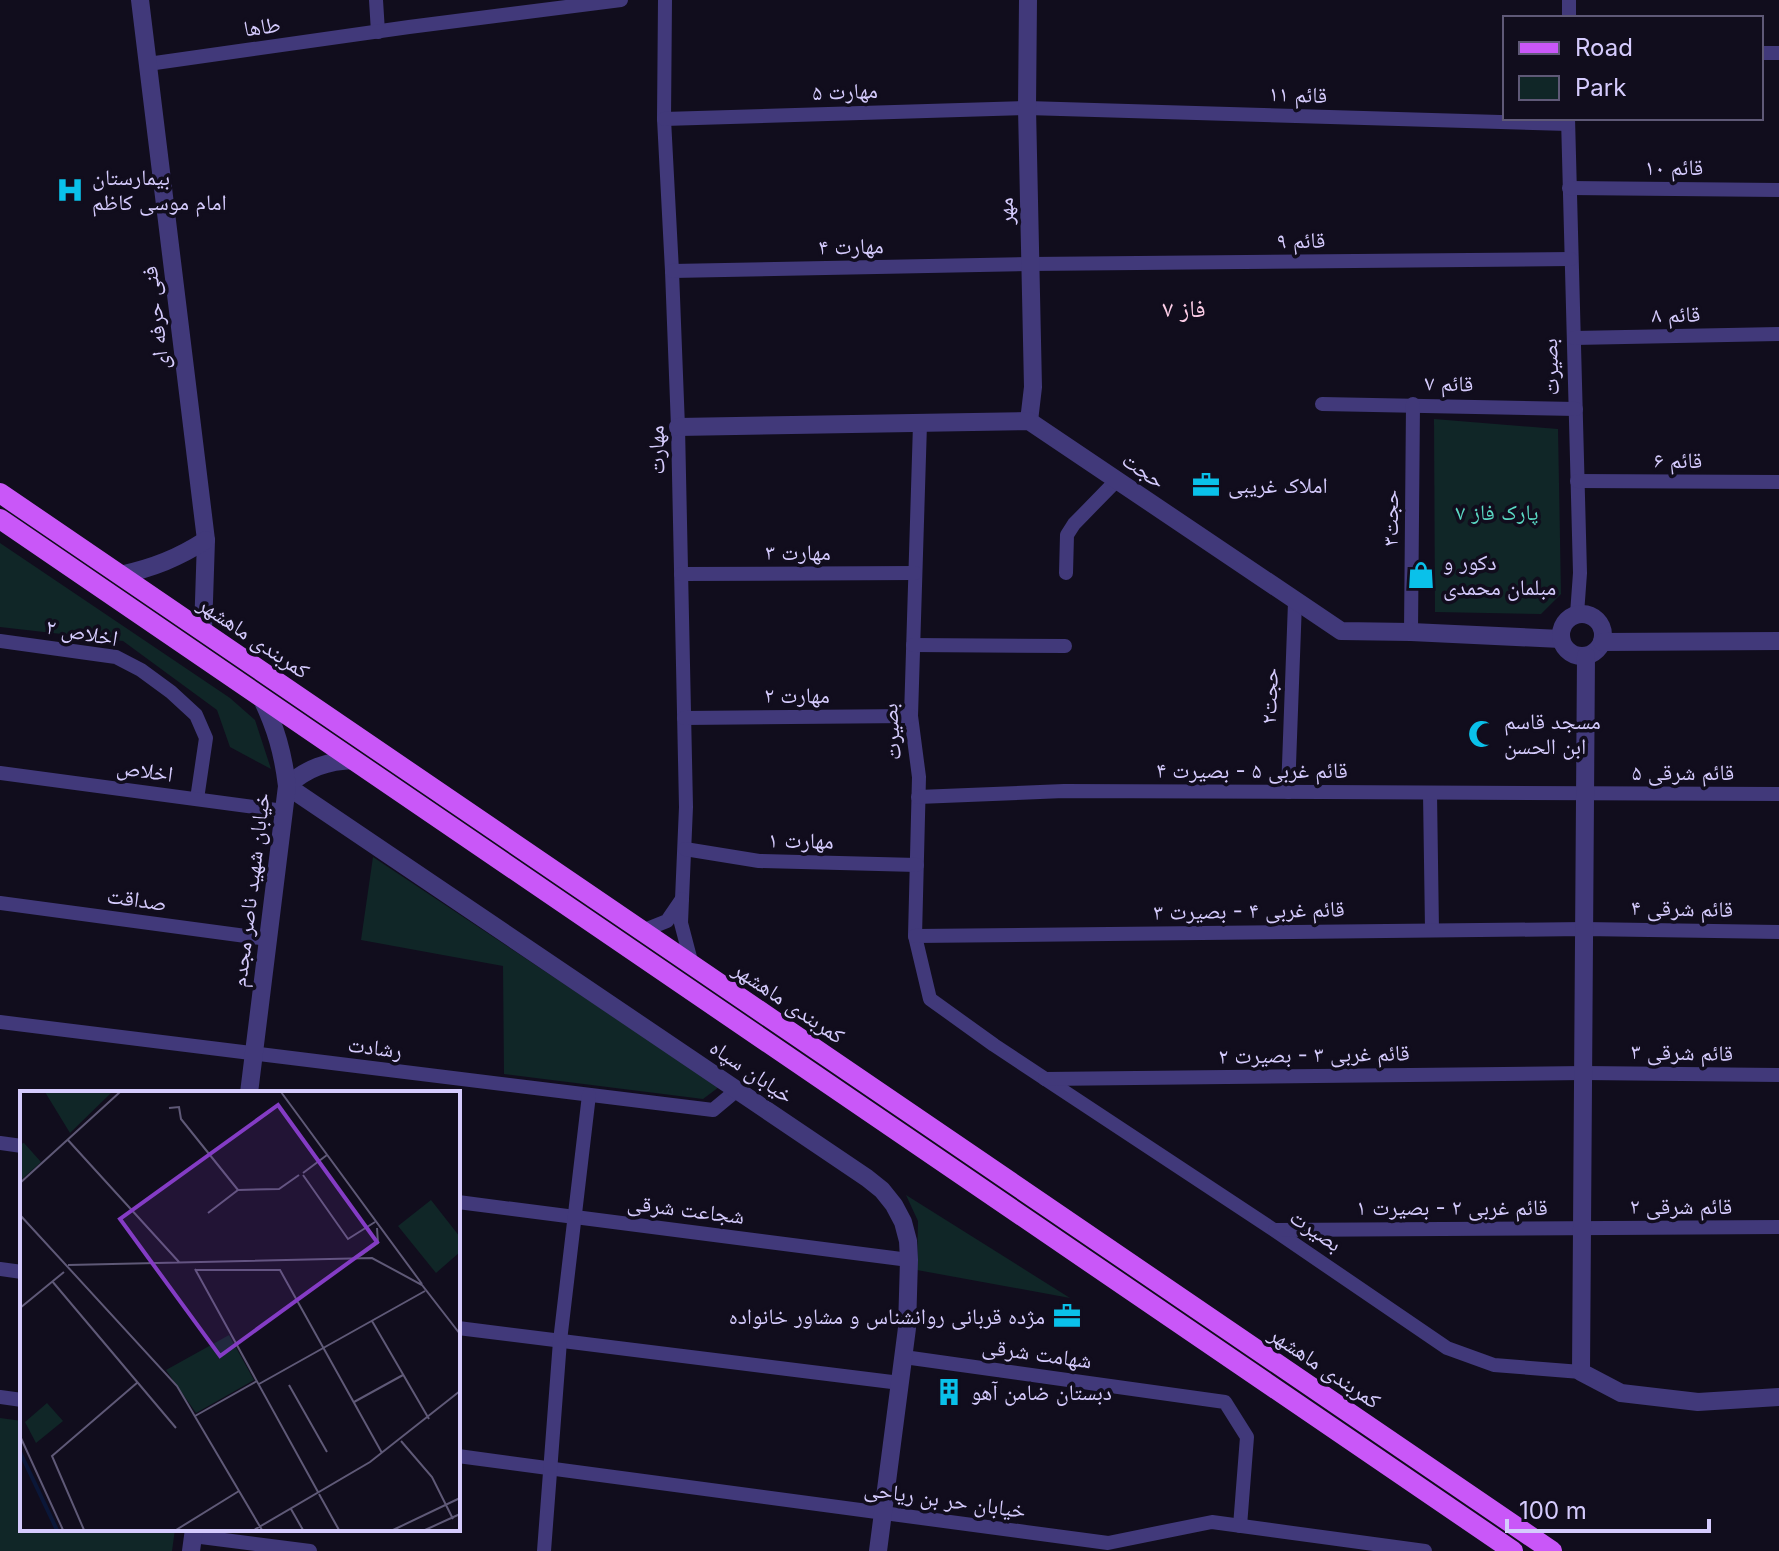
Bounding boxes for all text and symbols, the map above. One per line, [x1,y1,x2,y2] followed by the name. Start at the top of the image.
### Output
[242,11,282,41] street label: طاها
[1503,16,1763,120] legend
[1575,33,1633,62] text: Road
[1575,73,1626,102] text: Park
[812,77,878,105] street label: مهارت ۵
[1268,80,1328,110] street label: قائم ۱۱
[1645,154,1703,182] street label: قائم ۱۰
[92,164,227,217] place label: بیمارستان امام موسی کاظم
[55,175,85,205] hospital icon: بیمارستان امام موسی کاظم
[992,197,1018,226] street label: مهر
[1276,227,1326,255] street label: قائم ۹
[818,232,884,260] street label: مهارت ۴
[136,265,175,371] street label: فنی حرفه ای
[1163,294,1205,323] district label: فاز ۷
[1651,301,1701,329] street label: قائم ۸
[1536,338,1564,396] street label: بصیرت
[1424,370,1474,398] street label: قائم ۷
[643,425,669,475] street label: مهارت
[1117,446,1171,494] street label: حجت
[1654,447,1702,475] street label: قائم ۶
[1191,470,1221,500] office icon: املاک غریبی
[1228,472,1328,499] place label: املاک غریبی
[1377,490,1403,546] street label: حجت۳
[1455,499,1539,526] park label: پارک فاز ۷
[765,539,831,565] street label: مهارت ۳
[1443,549,1556,601] place label: دکور و مبلمان محمدی
[1406,560,1436,590] shop icon: دکور و مبلمان محمدی
[192,590,315,685] street label: کمربندی ماهشهر
[44,613,120,652] street label: اخلاص ۲
[1255,667,1283,725] street label: حجت۲
[764,682,830,708] street label: مهارت ۲
[876,703,906,761] street label: بصیرت
[1504,708,1601,760] place label: مسجد قاسم ابن الحسن
[1467,719,1497,749] mosque icon: مسجد قاسم ابن الحسن
[115,753,175,788] street label: اخلاص
[1156,757,1348,785] street label: قائم غربی ۵ - بصیرت ۴
[1632,759,1734,787] street label: قائم شرقی ۵
[225,791,277,989] street label: خیابان شهید ناصر مجدم
[768,826,834,854] street label: مهارت ۱
[105,882,169,916] street label: صداقت
[1631,894,1733,924] street label: قائم شرقی ۴
[1153,895,1345,927] street label: قائم غربی ۴ - بصیرت ۳
[727,955,850,1050] street label: کمربندی ماهشهر
[346,1031,404,1063] street label: رشادت
[705,1034,799,1109] street label: خیابان سپاه
[1631,1038,1733,1068] street label: قائم شرقی ۳
[1218,1039,1410,1071] street label: قائم غربی ۳ - بصیرت ۲
[20,1091,460,1531] inset map
[626,1189,746,1230] street label: شجاعت شرقی
[1630,1193,1732,1221] street label: قائم شرقی ۲
[1356,1194,1548,1222] street label: قائم غربی ۲ - بصیرت ۱
[1285,1203,1347,1257] street label: بصیرت
[1052,1301,1082,1331] office icon: مژده قربانی روانشناس و مشاور خانواده
[729,1303,1045,1330] place label: مژده قربانی روانشناس و مشاور خانواده
[1263,1320,1386,1415] street label: کمربندی ماهشهر
[980,1332,1093,1375] street label: شهامت شرقی
[934,1377,964,1407] building icon: دبستان ضامن آهو
[971,1379,1112,1406] place label: دبستان ضامن آهو
[862,1475,1028,1524] street label: خیابان حر بن ریاحی
[1507,1483,1709,1533] scale bar
[1519,1496,1587,1525] text: 100 m

